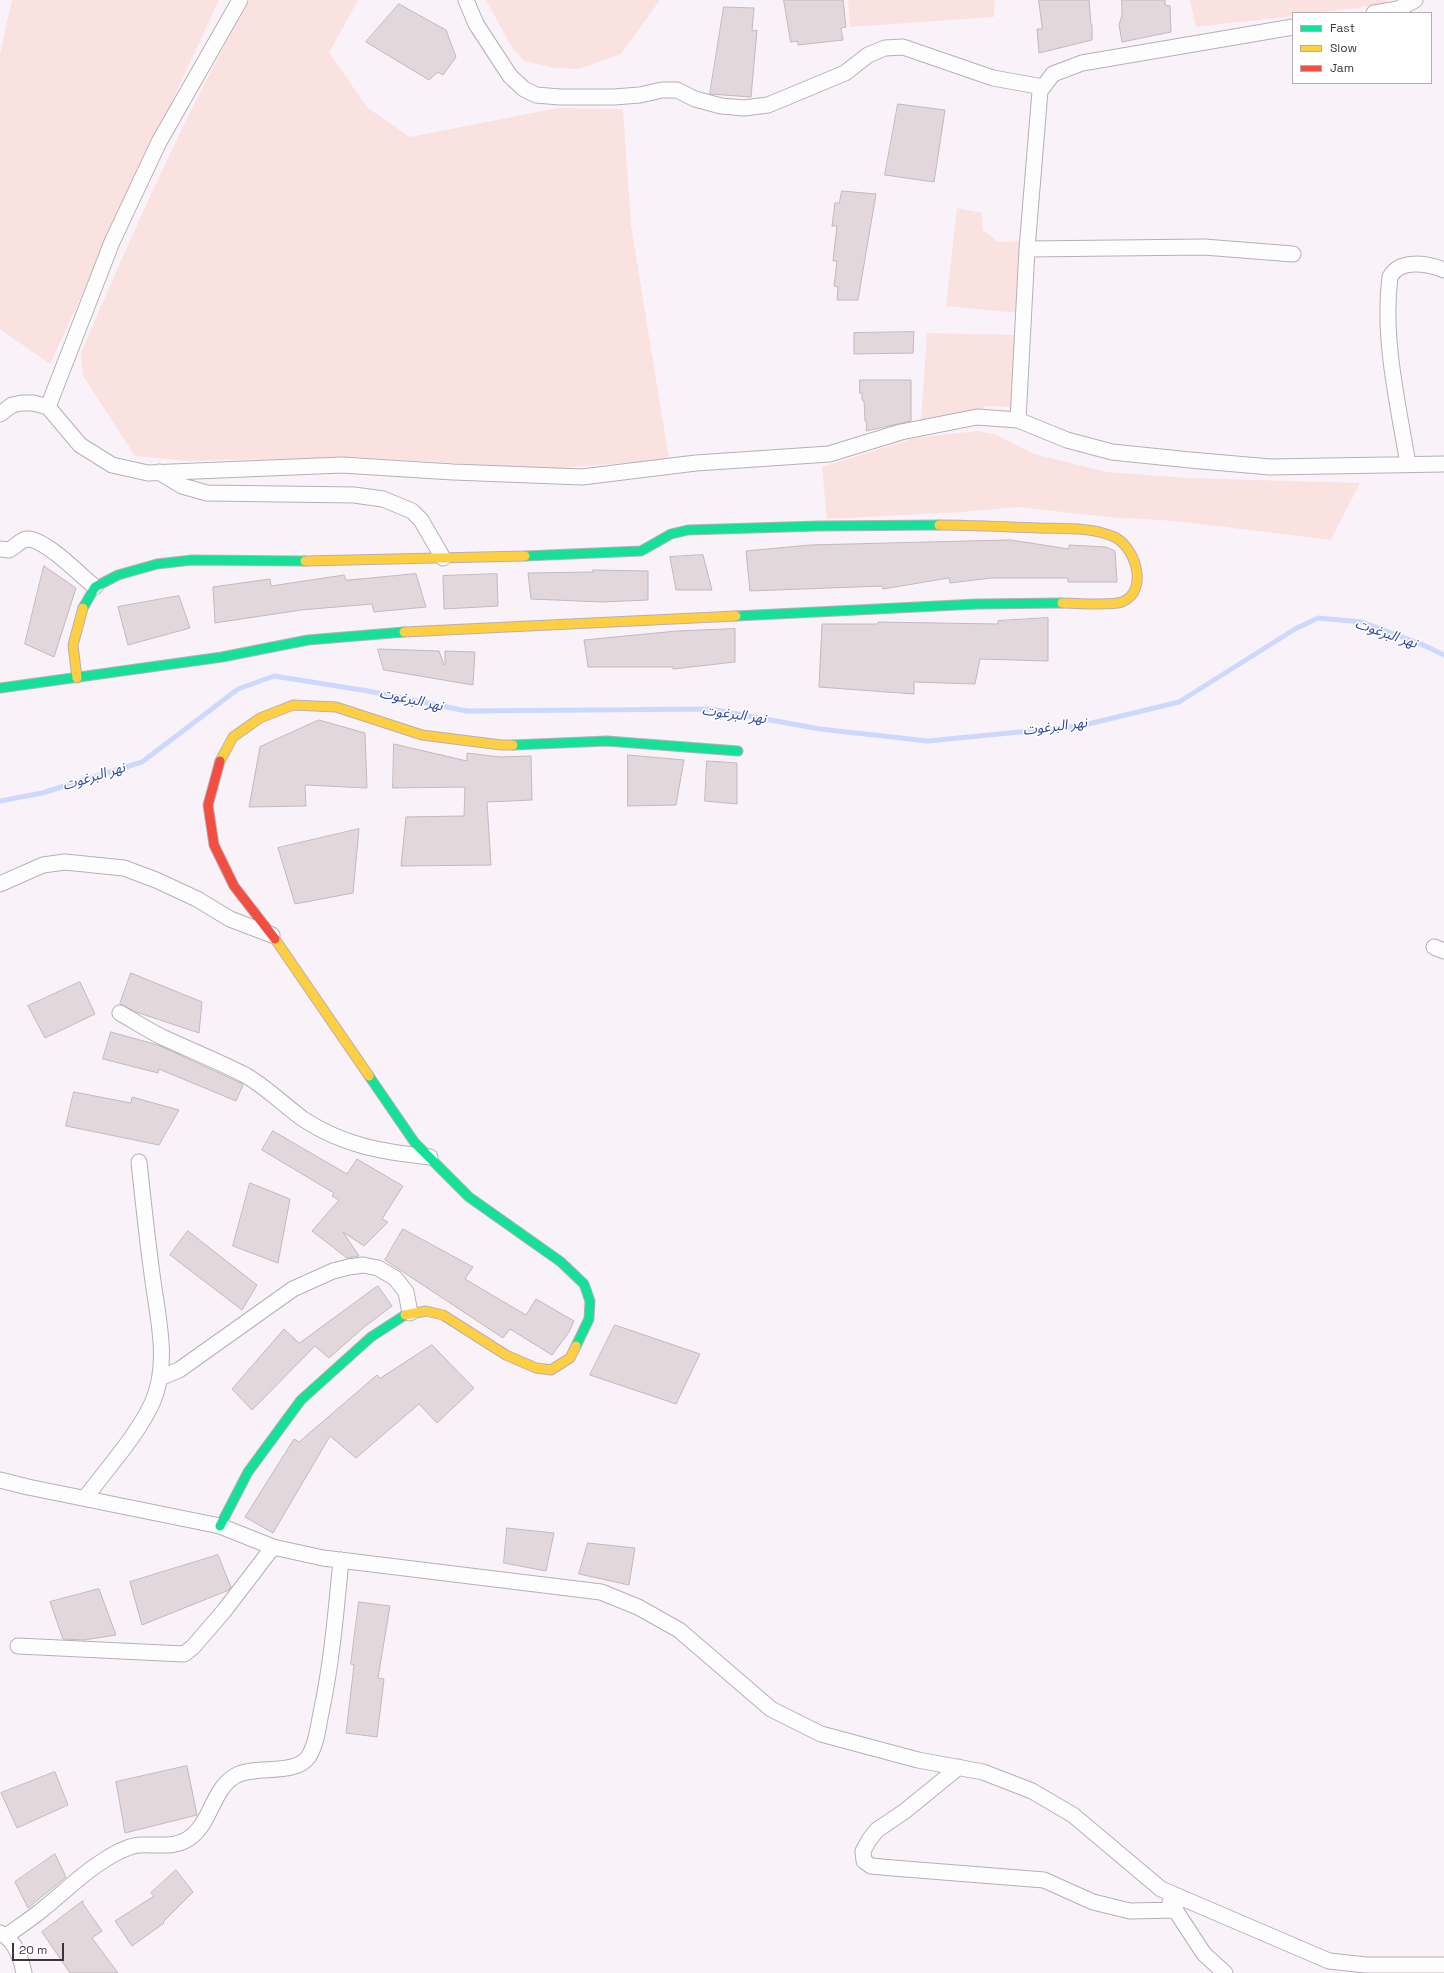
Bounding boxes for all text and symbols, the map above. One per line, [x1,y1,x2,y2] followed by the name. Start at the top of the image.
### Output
[1292,12,1432,84] legend
[1330,20,1355,36] text: Fast
[1330,40,1357,56] text: Slow
[1330,60,1354,76] text: Jam
[1353,616,1419,652] water label: نهر البرغوت
[378,685,444,715] water label: نهر البرغوت
[701,702,767,728] water label: نهر البرغوت
[1022,715,1088,739] water label: نهر البرغوت
[61,760,127,794] water label: نهر البرغوت
[14,1935,66,1961] scale bar
[19,1942,47,1958] text: 20 m

